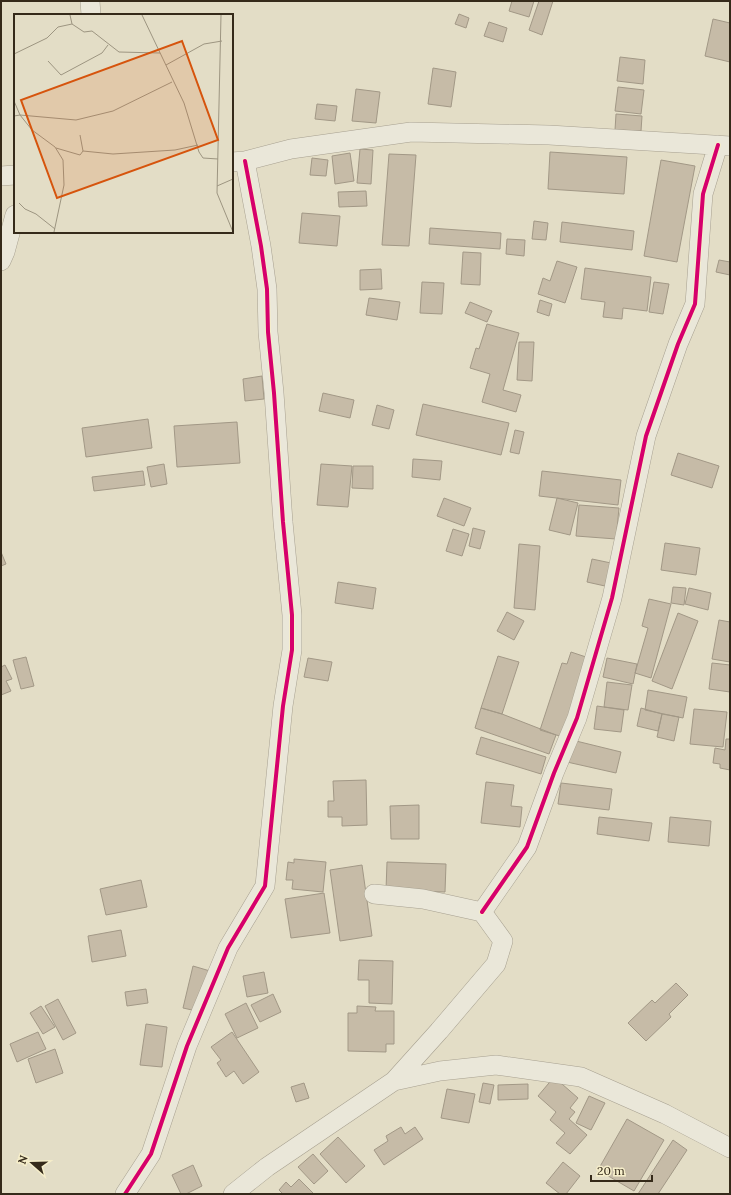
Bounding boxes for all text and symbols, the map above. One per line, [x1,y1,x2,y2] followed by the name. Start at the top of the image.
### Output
[14,14,233,233] inset map
[12,1143,52,1183] north arrow
[15,1153,31,1166] text: N
[591,1157,652,1183] scale bar
[597,1163,625,1178] text: 20 m

